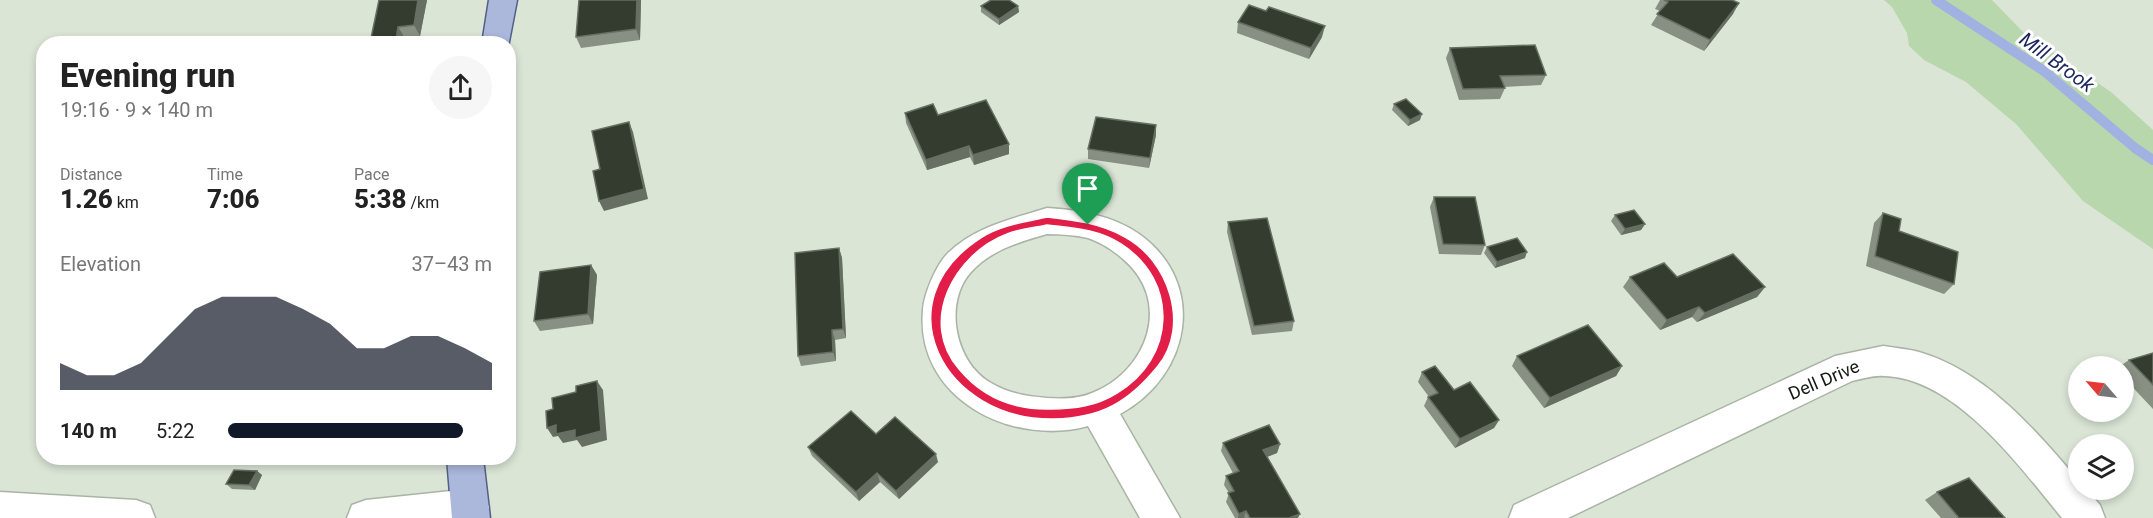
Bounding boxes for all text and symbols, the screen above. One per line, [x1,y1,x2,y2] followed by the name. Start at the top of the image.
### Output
[2015,27,2100,98] water label: Mill Brook
[60,56,235,95] text: Evening run
[429,56,492,119] button: share
[60,98,213,122] text: 19:16 · 9 × 140 m
[1062,163,1113,225] pin
[60,165,122,184] text: Distance
[207,165,243,184] text: Time
[354,165,390,184] text: Pace
[1071,172,1104,205] icon: arrive
[60,184,113,214] text: 1.26
[207,184,260,214] text: 7:06
[354,184,407,214] text: 5:38
[113,193,139,212] text: km
[407,193,439,212] text: /km
[60,252,141,276] text: Elevation
[411,252,492,276] text: 37–43 m
[1785,355,1862,404] street label: Dell Drive
[2068,356,2134,422] north arrow
[2068,356,2134,500] map controls
[60,419,117,443] text: 140 m
[156,419,195,443] text: 5:22
[2068,434,2134,500] button: layers

